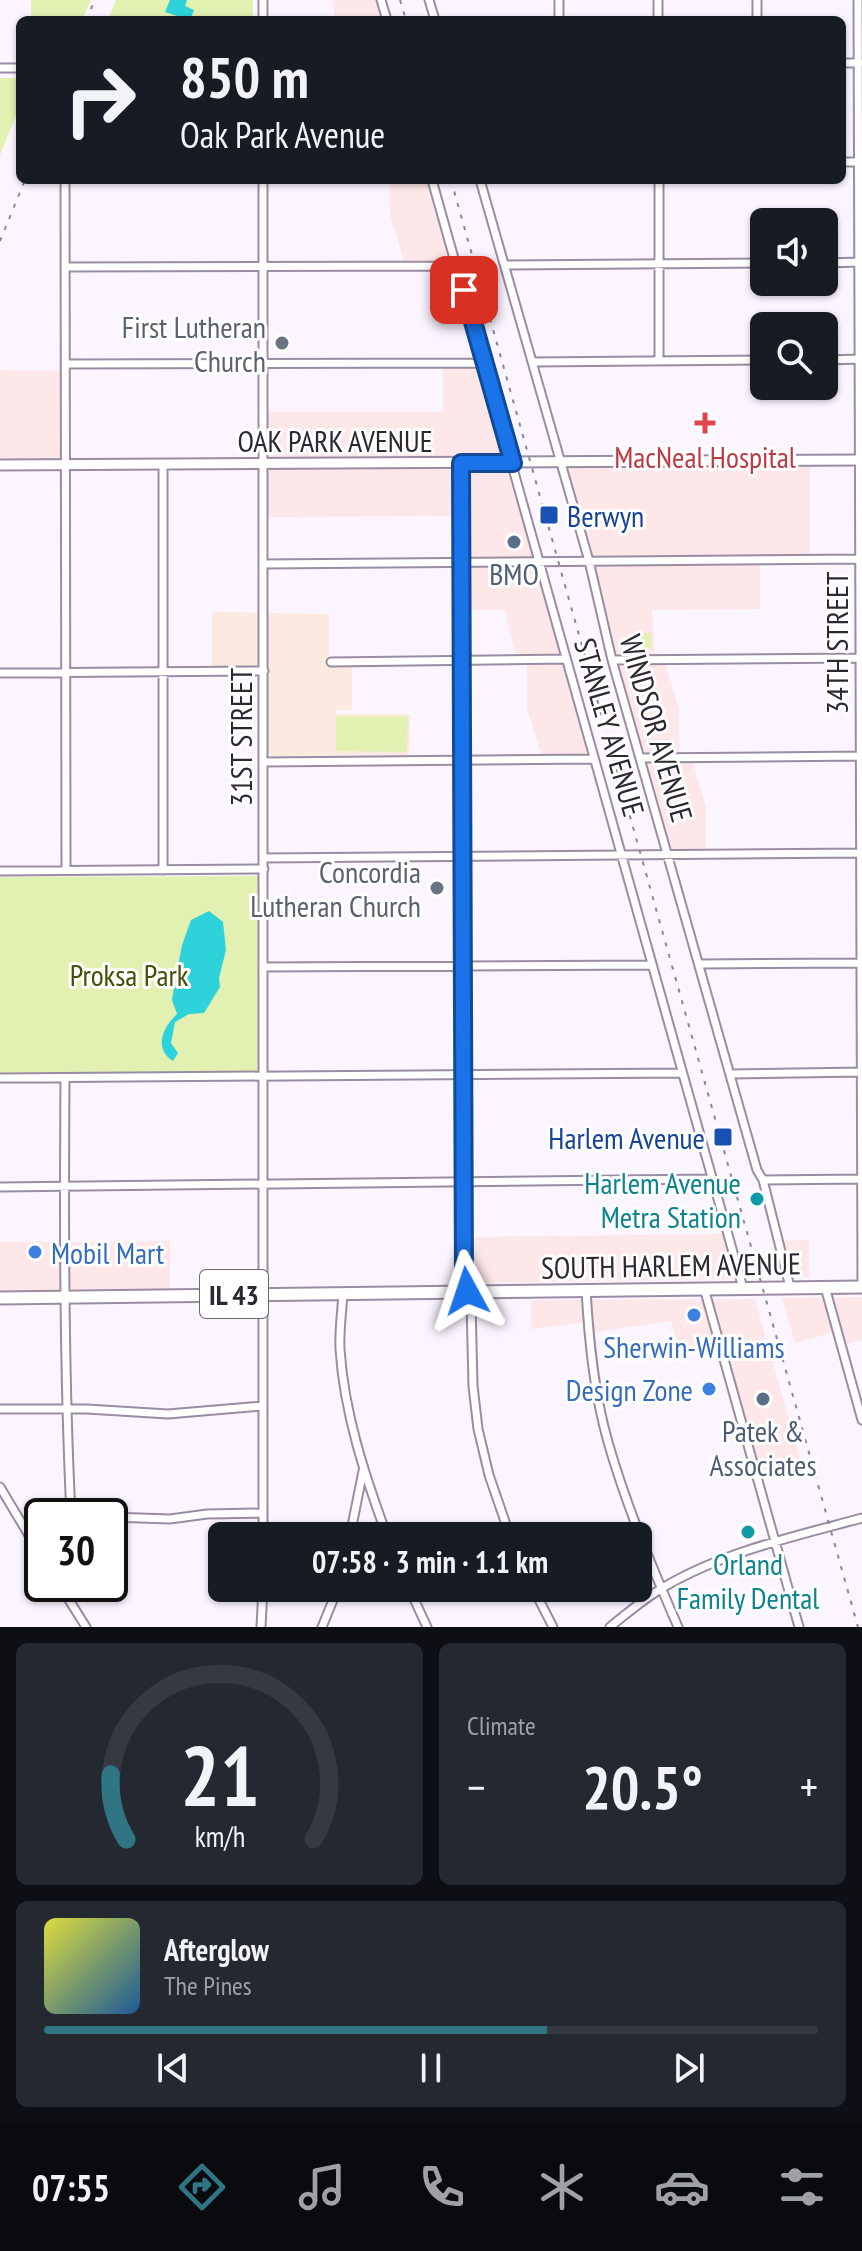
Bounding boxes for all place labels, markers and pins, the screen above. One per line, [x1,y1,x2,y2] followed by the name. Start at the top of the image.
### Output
[430,256,498,324] pin
[122,307,266,380] place label: First Lutheran Church
[273,334,291,352] marker: First Lutheran Church
[694,412,716,434] marker: MacNeal Hospital
[614,437,796,476] place label: MacNeal Hospital
[567,496,644,535] place label: Berwyn
[538,504,560,526] marker: Berwyn
[505,533,523,551] marker: BMO
[489,554,539,593] place label: BMO
[250,852,421,925] place label: Concordia Lutheran Church
[428,879,446,897] marker: Concordia Lutheran Church
[548,1118,705,1157] place label: Harlem Avenue
[712,1126,734,1148] marker: Harlem Avenue
[584,1163,741,1236] place label: Harlem Avenue Metra Station
[748,1190,766,1208] marker: Harlem Avenue Metra Station
[51,1233,165,1272] place label: Mobil Mart
[26,1243,44,1261] marker: Mobil Mart
[685,1306,703,1324] marker: Sherwin-Williams
[603,1327,785,1366] place label: Sherwin-Williams
[566,1370,693,1409] place label: Design Zone
[700,1380,718,1398] marker: Design Zone
[754,1390,772,1408] marker: Patek & Associates
[709,1411,817,1484] place label: Patek & Associates
[739,1523,757,1541] marker: Orland Family Dental
[677,1544,819,1617] place label: Orland Family Dental

